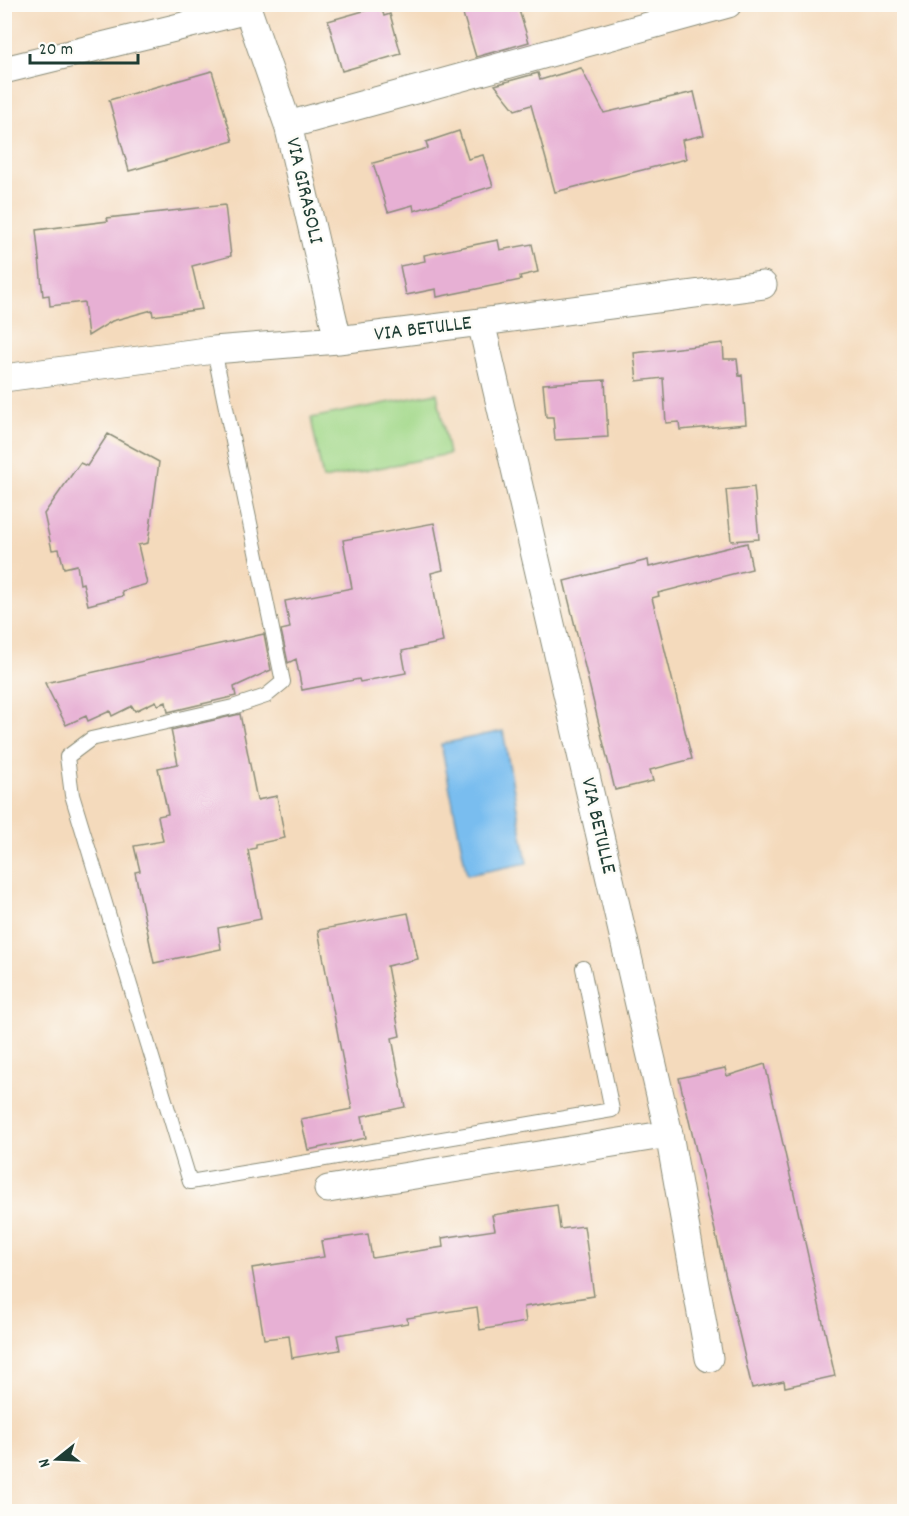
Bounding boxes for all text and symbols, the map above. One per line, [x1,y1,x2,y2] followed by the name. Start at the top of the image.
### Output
[30,27,138,65] scale bar
[39,38,73,63] text: 20 m
[276,135,330,248] street label: VIA GIRASOLI
[373,309,474,351] street label: VIA BETULLE
[571,775,623,877] street label: VIA BETULLE
[27,1429,87,1489] north arrow
[33,1455,57,1470] text: N

